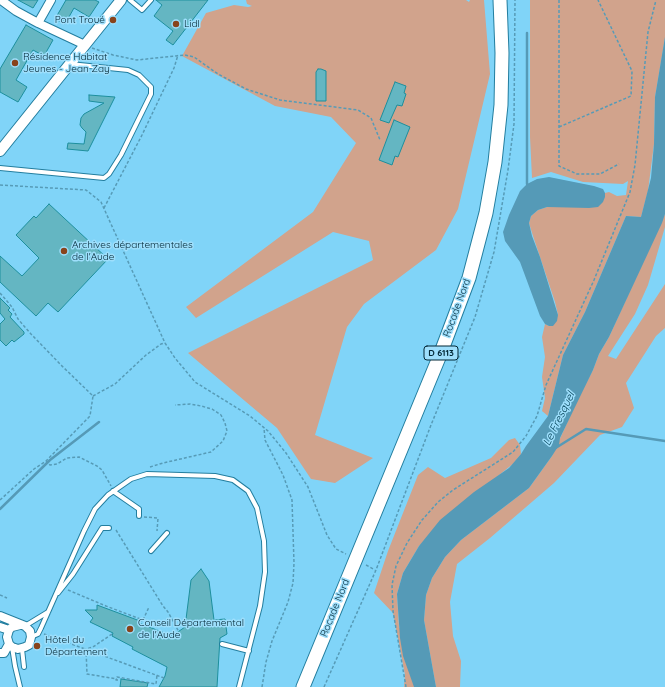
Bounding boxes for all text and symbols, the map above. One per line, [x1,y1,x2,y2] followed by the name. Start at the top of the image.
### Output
[55,14,105,26] place label: Pont Troué
[108,15,118,25] marker: Pont Troué
[184,18,200,30] place label: Lidl
[171,19,181,29] marker: Lidl
[23,51,110,74] place label: Résidence Habitat Jeunes - Jean Zay
[10,58,20,68] marker: Résidence Habitat Jeunes - Jean Zay
[72,239,193,262] place label: Archives départementales de l'Aude
[59,246,69,256] marker: Archives départementales de l'Aude
[441,277,473,339] street label: Rocade Nord
[424,346,458,360] road number: D 6113
[540,390,578,448] water label: Le Fresquel
[318,577,352,639] street label: Rocade Nord
[138,617,244,640] place label: Conseil Départemental de l'Aude
[125,624,135,634] marker: Conseil Départemental de l'Aude
[45,634,107,658] place label: Hôtel du Département
[32,641,42,651] marker: Hôtel du Département

